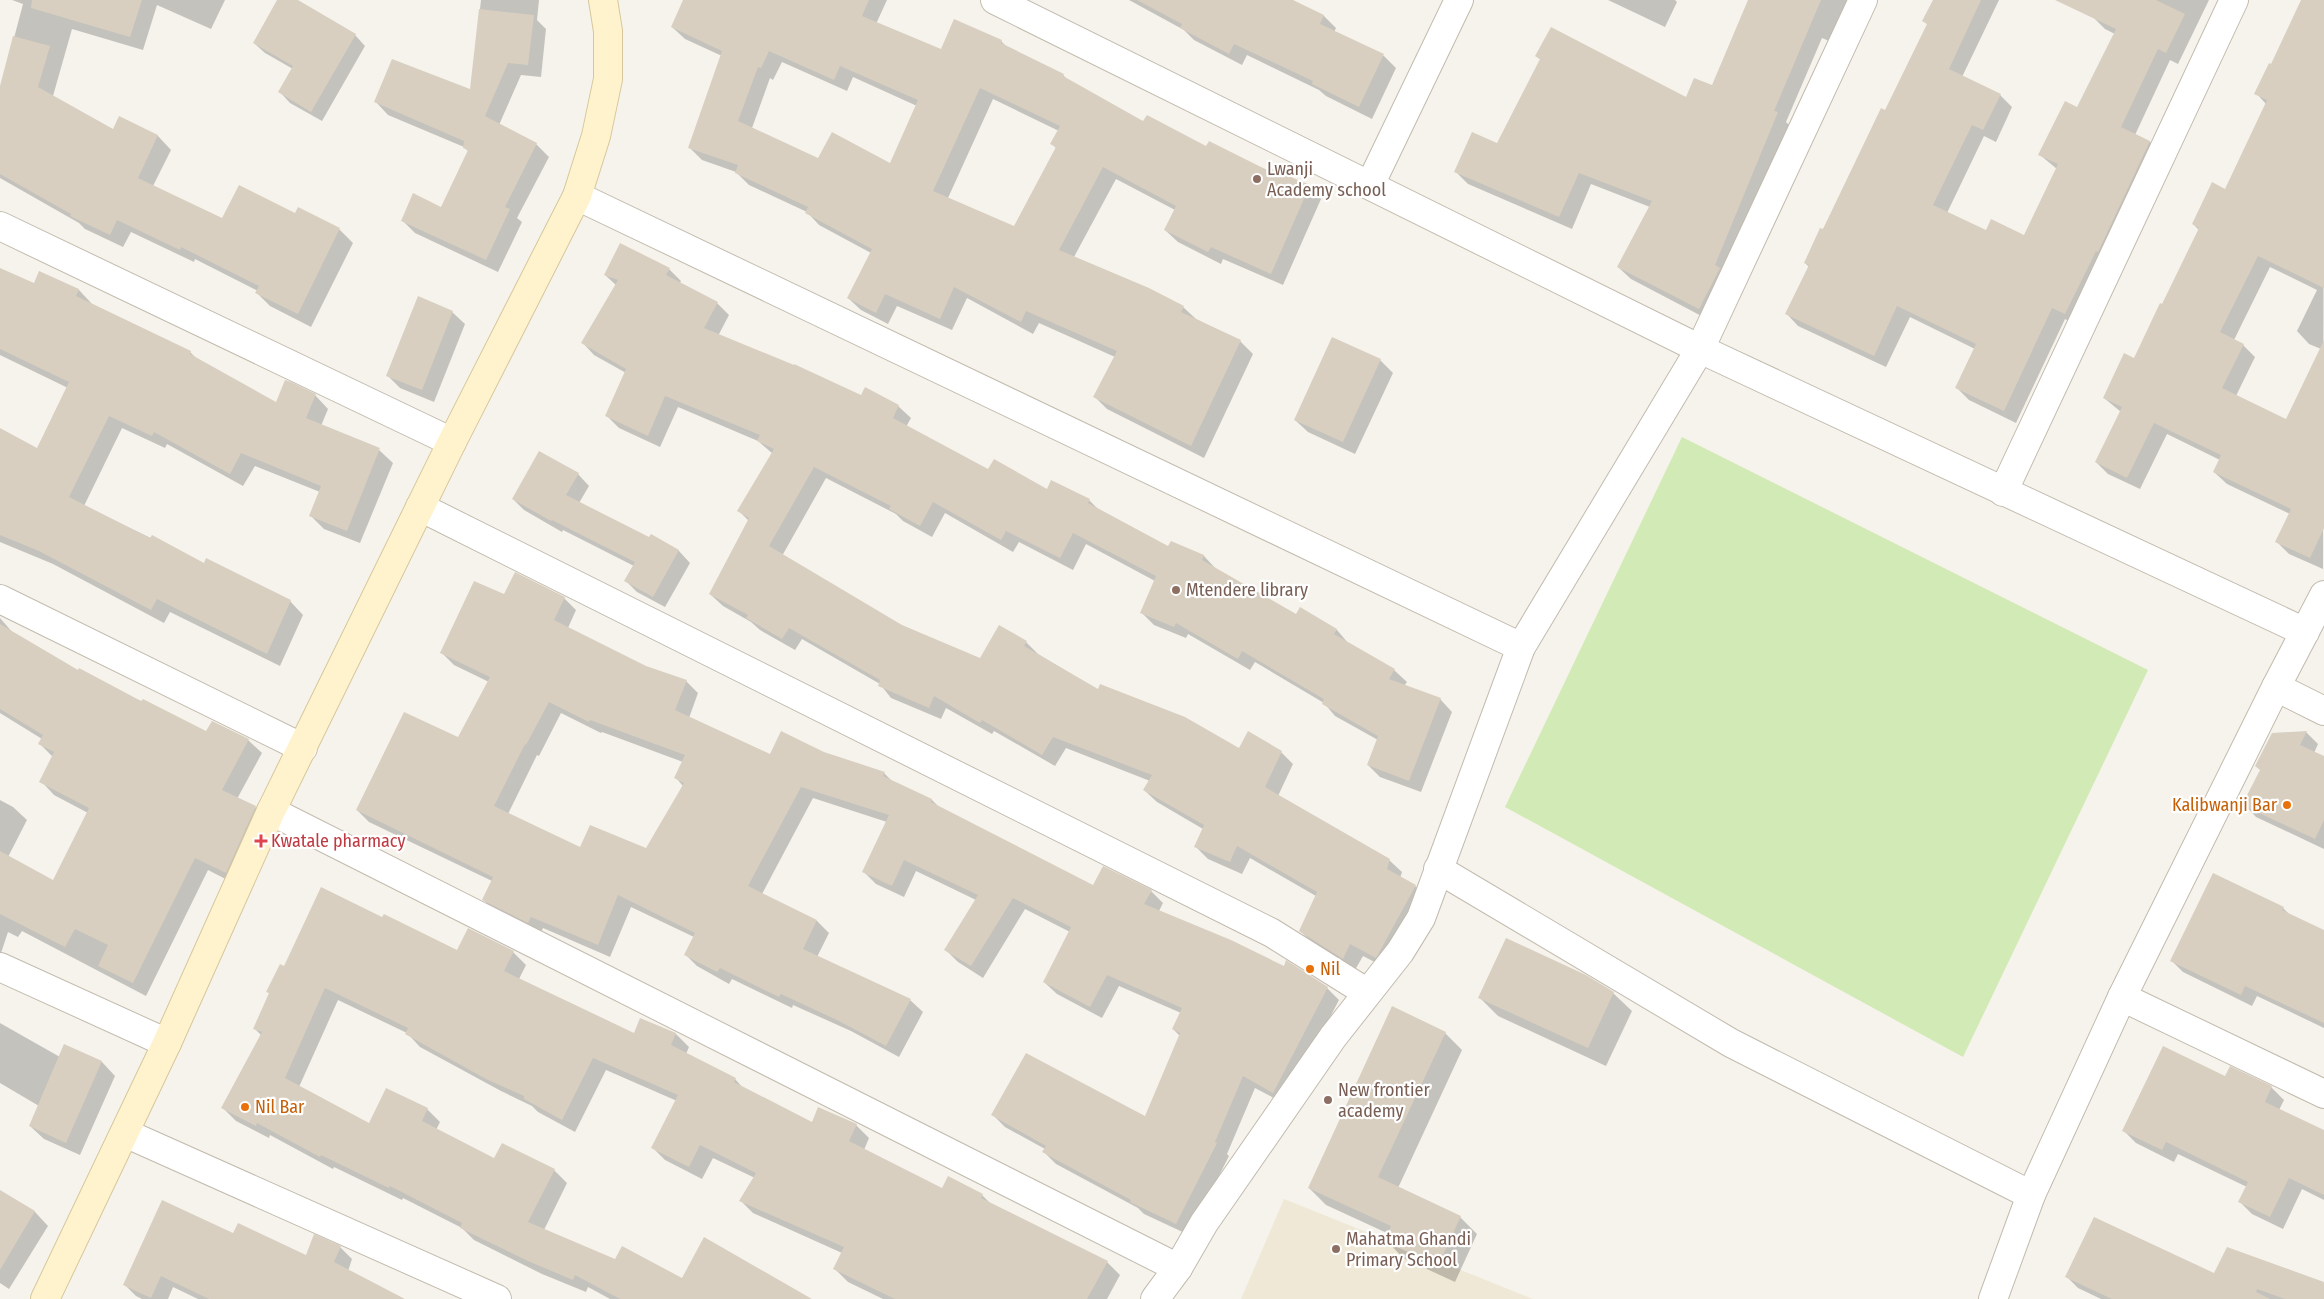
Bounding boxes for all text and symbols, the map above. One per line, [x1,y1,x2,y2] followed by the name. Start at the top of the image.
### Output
[1267,158,1386,201] place label: Lwanji Academy school
[1251,173,1263,185] marker: Lwanji Academy school
[1186,579,1308,601] place label: Mtendere library
[1170,584,1182,596] marker: Mtendere library
[2172,794,2278,816] place label: Kalibwanji Bar
[2281,799,2293,811] marker: Kalibwanji Bar
[271,830,406,852] place label: Kwatale pharmacy
[255,835,267,847] marker: Kwatale pharmacy
[1320,958,1340,980] place label: Nil
[1304,963,1316,975] marker: Nil
[1338,1079,1430,1122] place label: New frontier academy
[1322,1094,1334,1106] marker: New frontier academy
[255,1096,305,1118] place label: Nil Bar
[239,1101,251,1113] marker: Nil Bar
[1346,1228,1471,1271] place label: Mahatma Ghandi Primary School
[1330,1243,1342,1255] marker: Mahatma Ghandi Primary School

